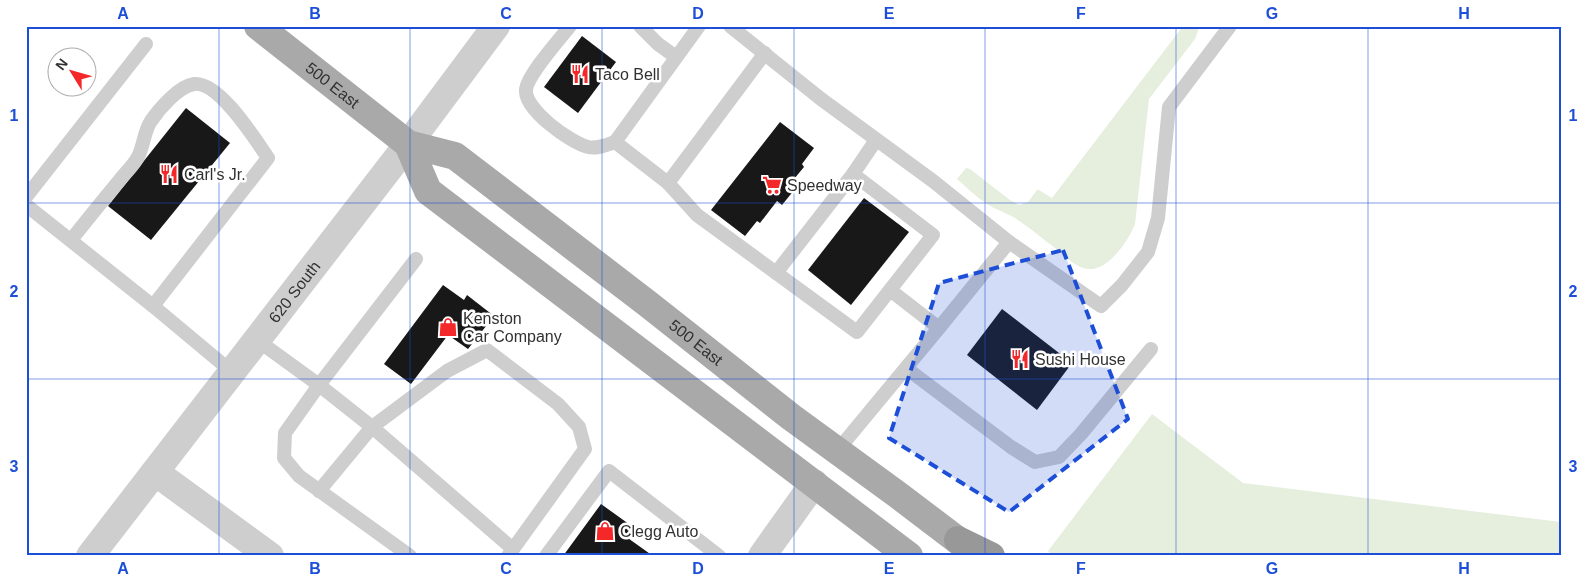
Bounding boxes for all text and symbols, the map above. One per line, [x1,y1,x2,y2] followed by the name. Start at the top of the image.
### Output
[117,5,129,22] text: A
[309,5,321,22] text: B
[500,5,512,22] text: C
[692,5,704,22] text: D
[884,5,895,22] text: E
[1076,5,1086,22] text: F
[1266,5,1278,22] text: G
[1458,5,1470,22] text: H
[48,48,98,98] north arrow
[52,55,71,73] text: N
[302,59,363,112] street label: 500 East
[569,63,591,85] restaurant icon: Taco Bell
[595,66,660,83] place label: Taco Bell
[10,107,19,124] text: 1
[1569,107,1578,124] text: 1
[158,163,180,185] restaurant icon: Carl's Jr.
[184,166,246,183] place label: Carl's Jr.
[761,174,783,196] supermarket icon: Speedway
[787,177,862,194] place label: Speedway
[265,258,324,326] street label: 620 South
[10,283,19,300] text: 2
[1569,283,1578,300] text: 2
[463,310,562,345] place label: Kenston Car Company
[437,316,459,338] shop icon: Kenston Car Company
[666,316,726,369] street label: 500 East
[1009,348,1031,370] restaurant icon: Sushi House
[1035,351,1126,368] place label: Sushi House
[10,458,19,475] text: 3
[1569,458,1578,475] text: 3
[594,520,616,542] shop icon: Clegg Auto
[620,523,698,540] place label: Clegg Auto
[117,560,129,577] text: A
[309,560,321,577] text: B
[500,560,512,577] text: C
[692,560,704,577] text: D
[884,560,895,577] text: E
[1076,560,1086,577] text: F
[1266,560,1278,577] text: G
[1458,560,1470,577] text: H

